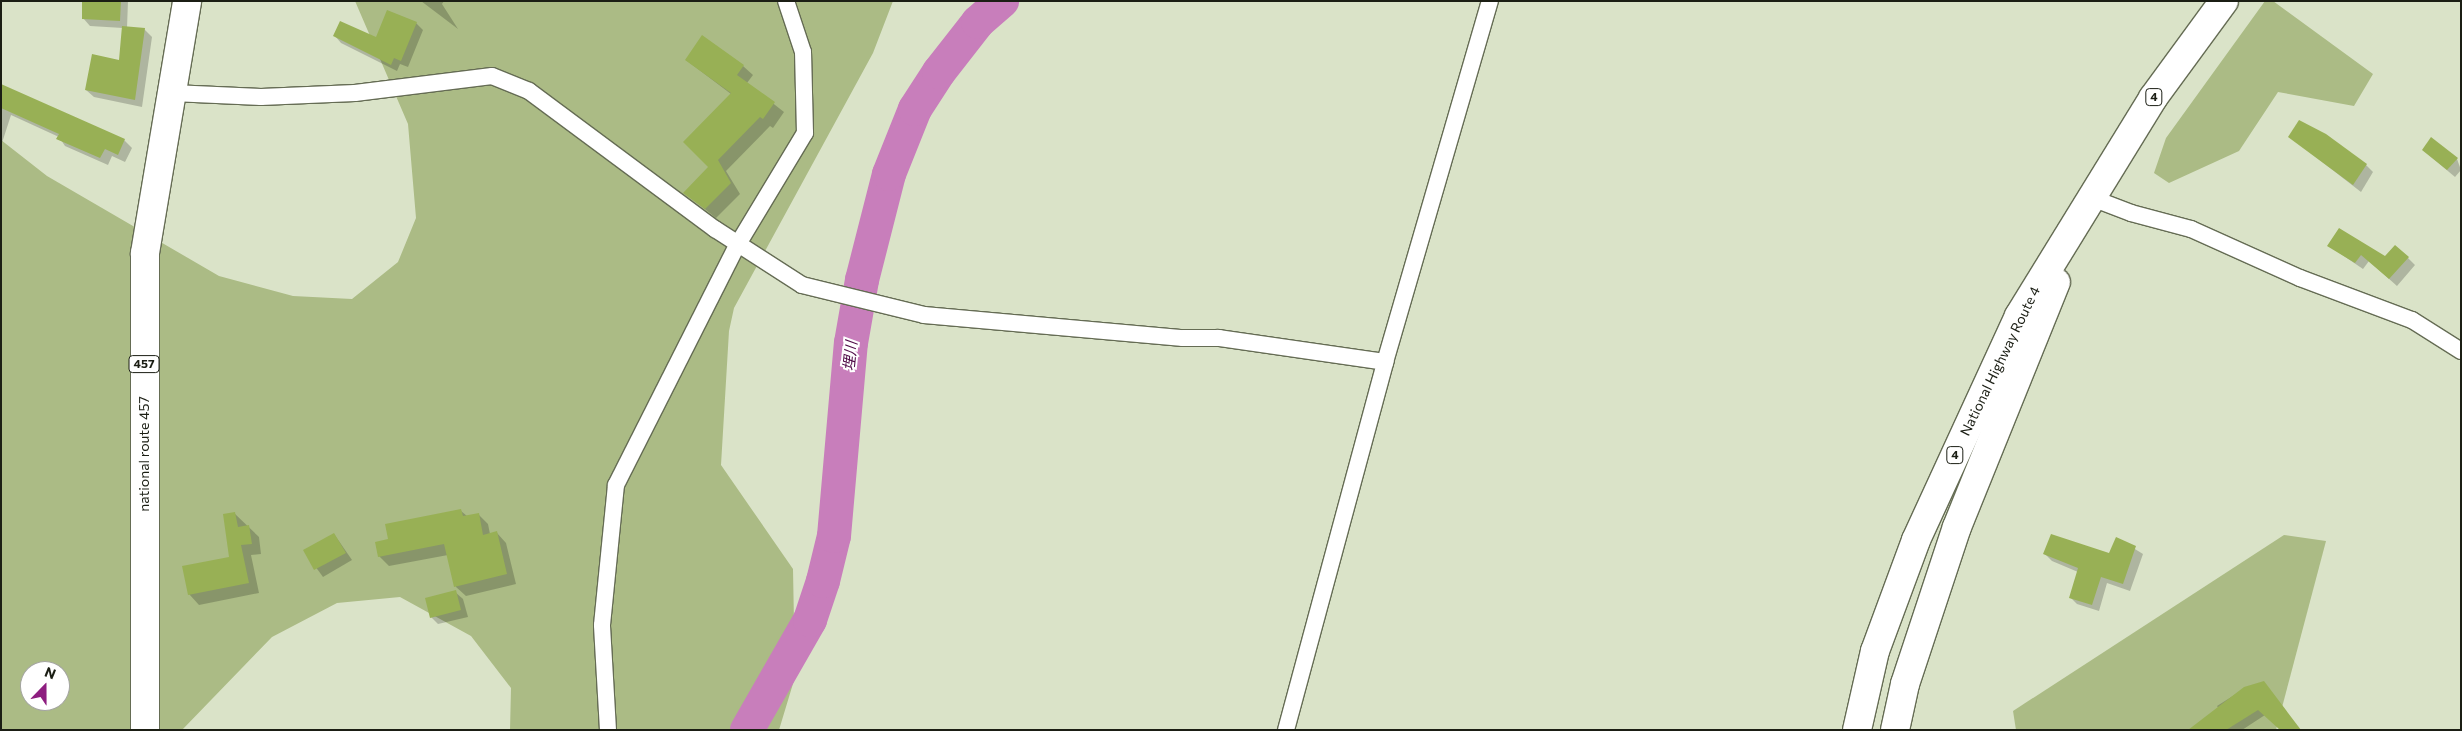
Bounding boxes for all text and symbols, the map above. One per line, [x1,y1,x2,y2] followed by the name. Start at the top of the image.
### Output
[2145,88,2163,106] road number: 4
[1956,284,2044,438] street label: National Highway Route 4
[839,340,861,372] water label: 埋川
[128,354,160,374] road number: 457
[136,396,152,512] street label: national route 457
[1946,446,1964,464] road number: 4
[20,661,70,711] north arrow
[42,663,58,682] text: N

